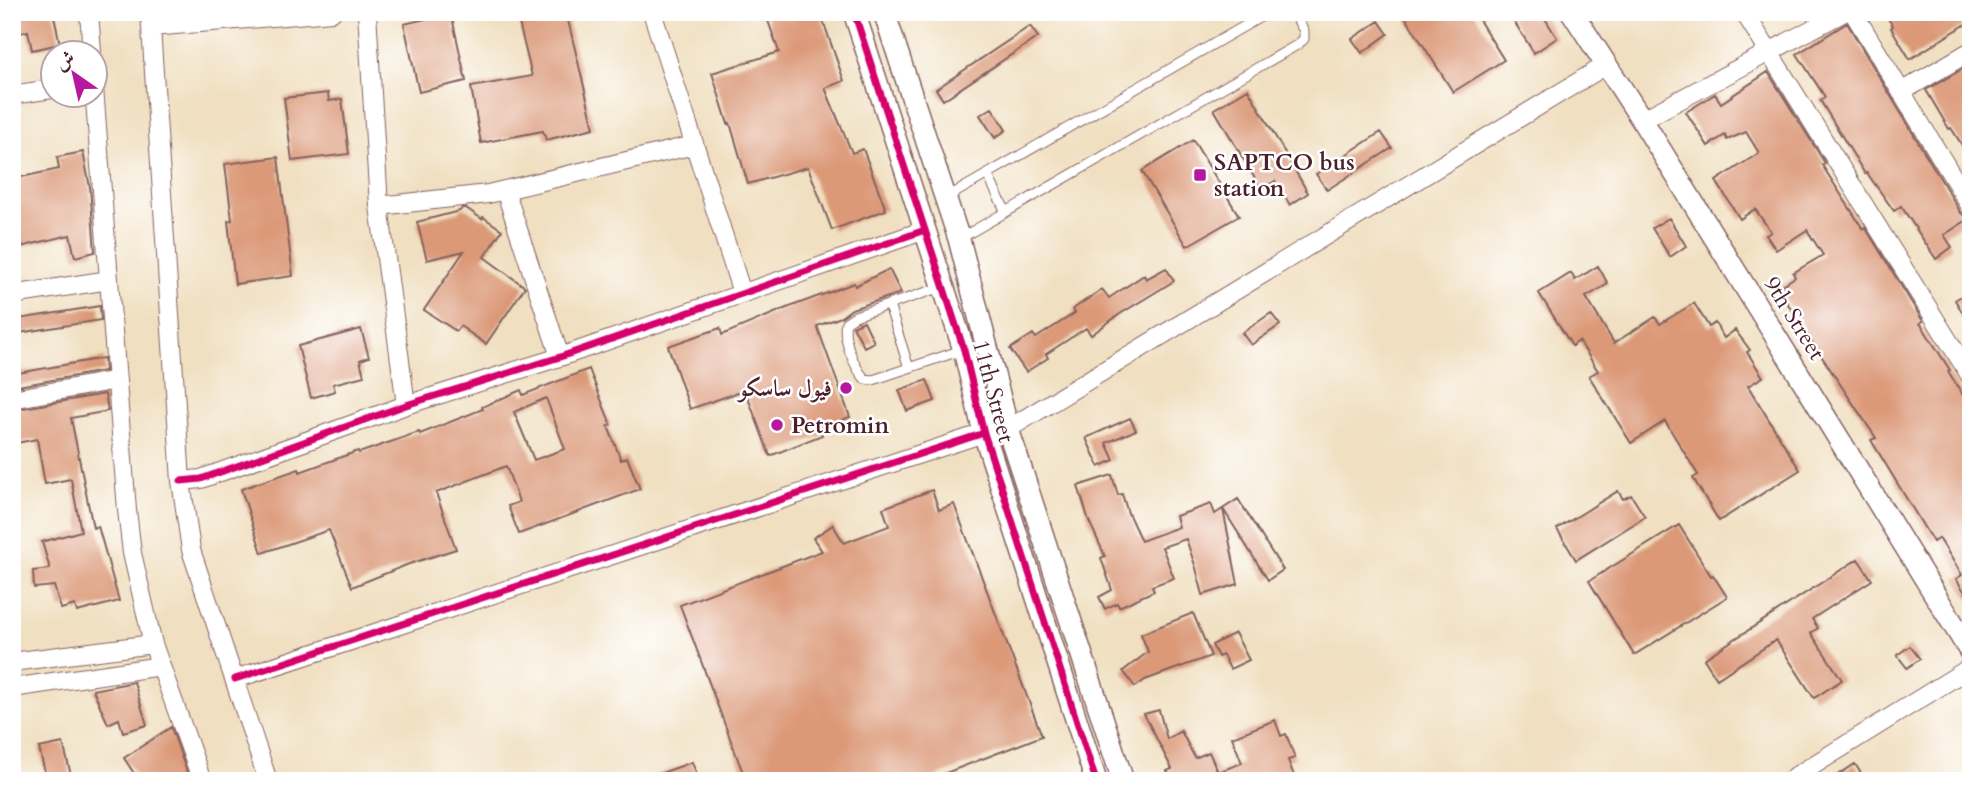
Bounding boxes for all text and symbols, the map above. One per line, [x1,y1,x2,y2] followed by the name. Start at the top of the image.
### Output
[38,38,108,108] north arrow
[50,45,80,77] text: ش
[1214,147,1355,204] place label: SAPTCO bus station
[1192,167,1208,183] marker: SAPTCO bus station
[1757,271,1832,366] street label: 9th Street
[965,336,1022,446] street label: 11th Street
[736,373,832,404] place label: فيول ساسكو
[838,380,854,396] marker: فيول ساسكو
[791,410,889,441] place label: Petromin
[769,417,785,433] marker: Petromin

